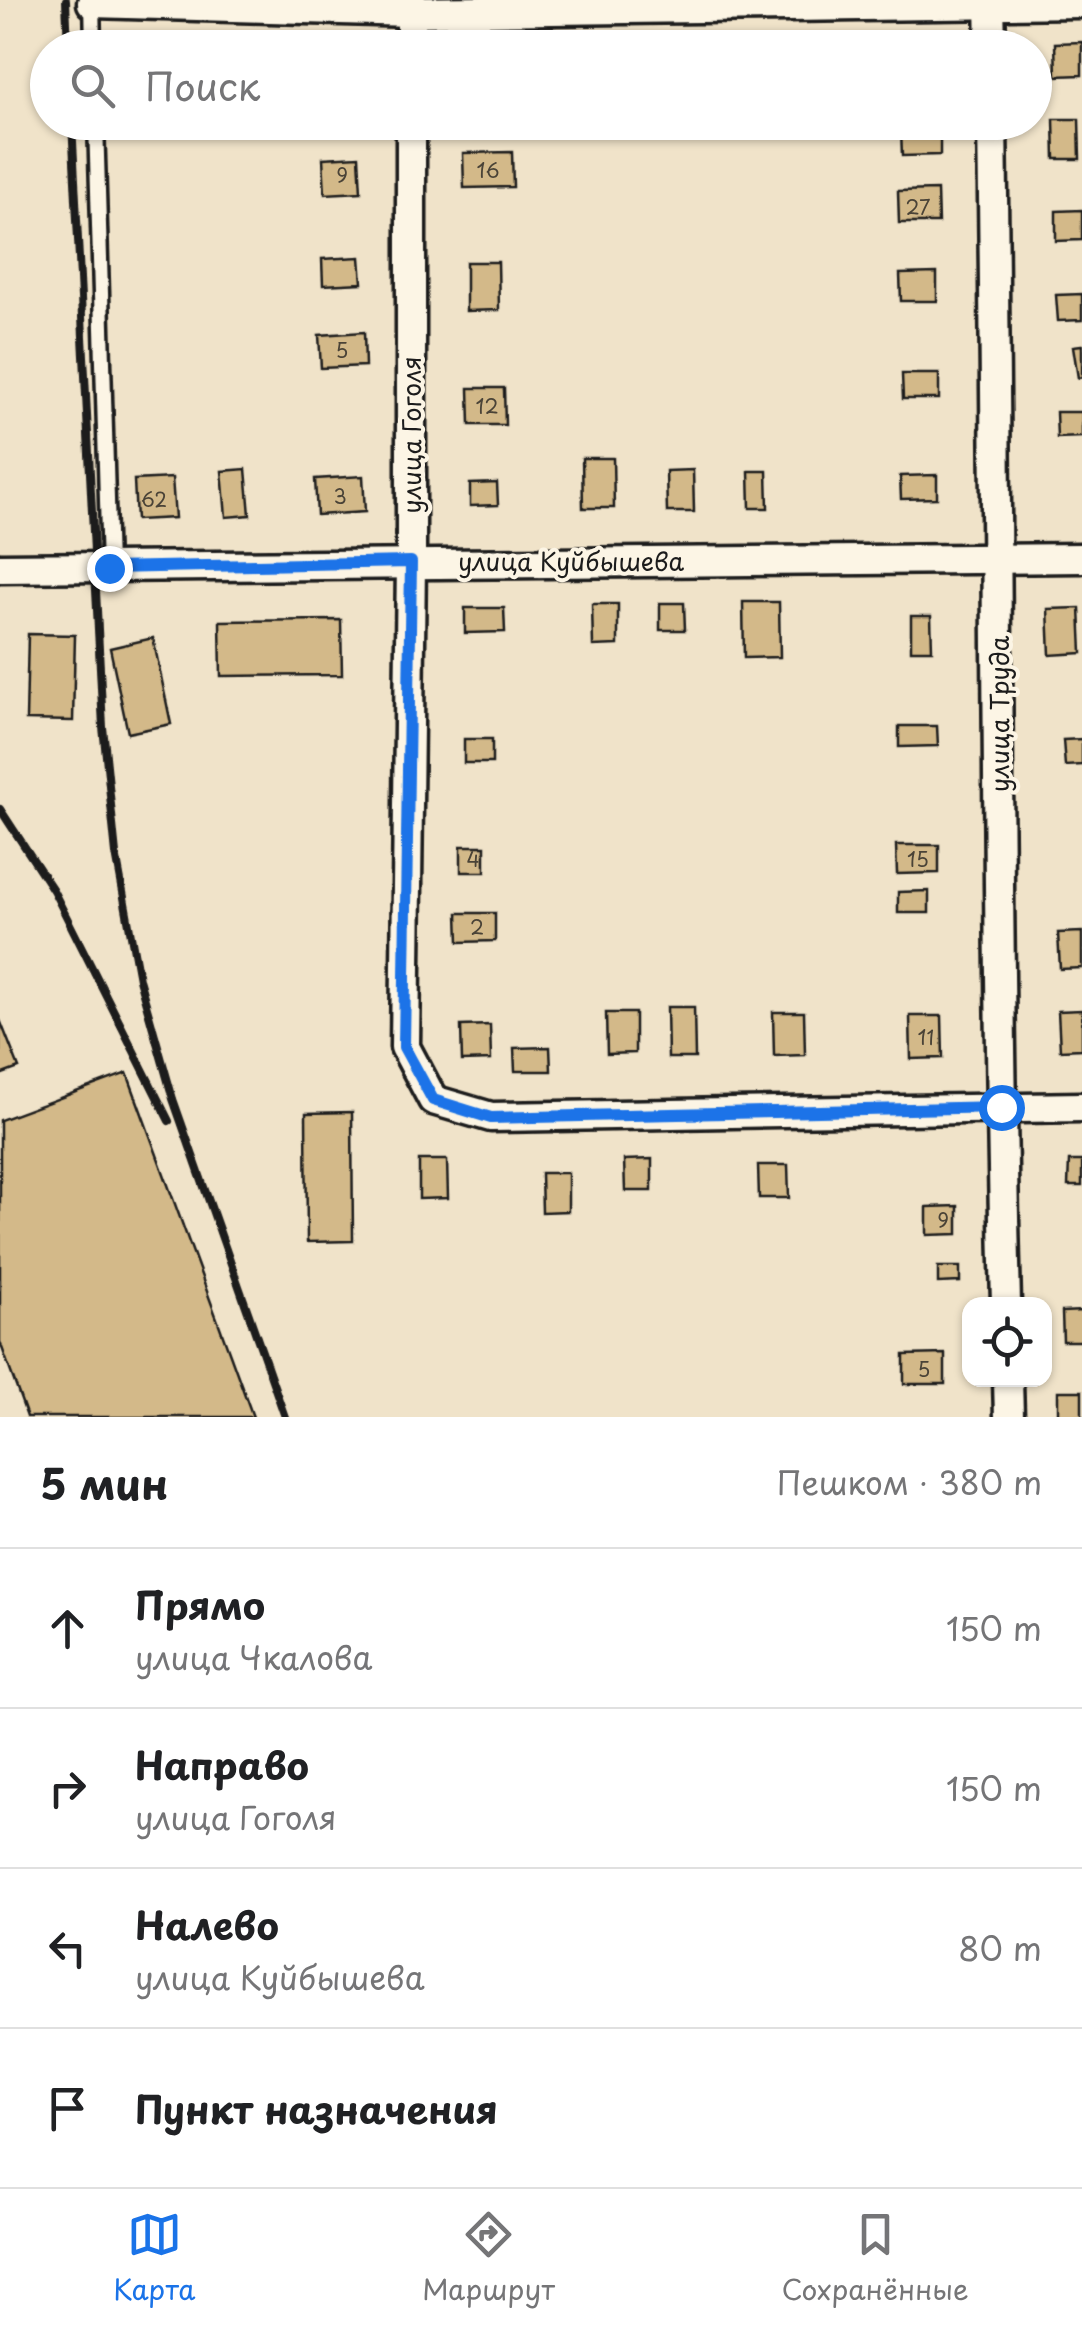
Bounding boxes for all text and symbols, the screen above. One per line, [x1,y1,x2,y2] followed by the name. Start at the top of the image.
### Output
[30,30,1052,140] search box
[145,57,260,114] text: Поиск
[65,58,120,113] icon: search
[477,155,500,185] house number: 16
[336,160,348,190] house number: 9
[906,192,930,222] house number: 27
[336,335,348,365] house number: 5
[392,356,430,514] street label: улица Гоголя
[475,391,499,421] house number: 12
[333,481,347,511] house number: 3
[141,484,167,514] house number: 62
[458,542,685,580] street label: улица Куйбышева
[87,546,133,592] route end
[980,635,1018,792] street label: улица Труда
[466,844,480,874] house number: 4
[907,844,929,874] house number: 15
[470,912,484,942] house number: 2
[918,1022,934,1052] house number: 11
[979,1085,1025,1131] route start
[937,1205,949,1235] house number: 9
[962,1297,1052,1387] map controls
[962,1297,1052,1387] button: locate
[918,1354,930,1384] house number: 5
[40,1451,168,1514] text: 5 мин
[777,1458,1042,1506] text: Пешком · 380 m
[135,1576,265,1633] text: Прямо
[40,1601,95,1656] icon: ahead
[946,1604,1042,1652] text: 150 m
[135,1633,372,1681] text: улица Чкалова
[135,1736,309,1793] text: Направо
[40,1761,95,1816] icon: right
[946,1764,1042,1812] text: 150 m
[135,1793,336,1841] text: улица Гоголя
[135,1896,279,1953] text: Налево
[40,1921,95,1976] icon: left
[958,1924,1042,1972] text: 80 m
[135,1953,425,2001] text: улица Куйбышева
[135,2080,498,2137] text: Пункт назначения
[40,2081,95,2136] icon: arrive
[113,2207,196,2310] tab: Карта
[422,2207,555,2310] tab: Маршрут
[781,2207,969,2310] tab: Сохранённые

